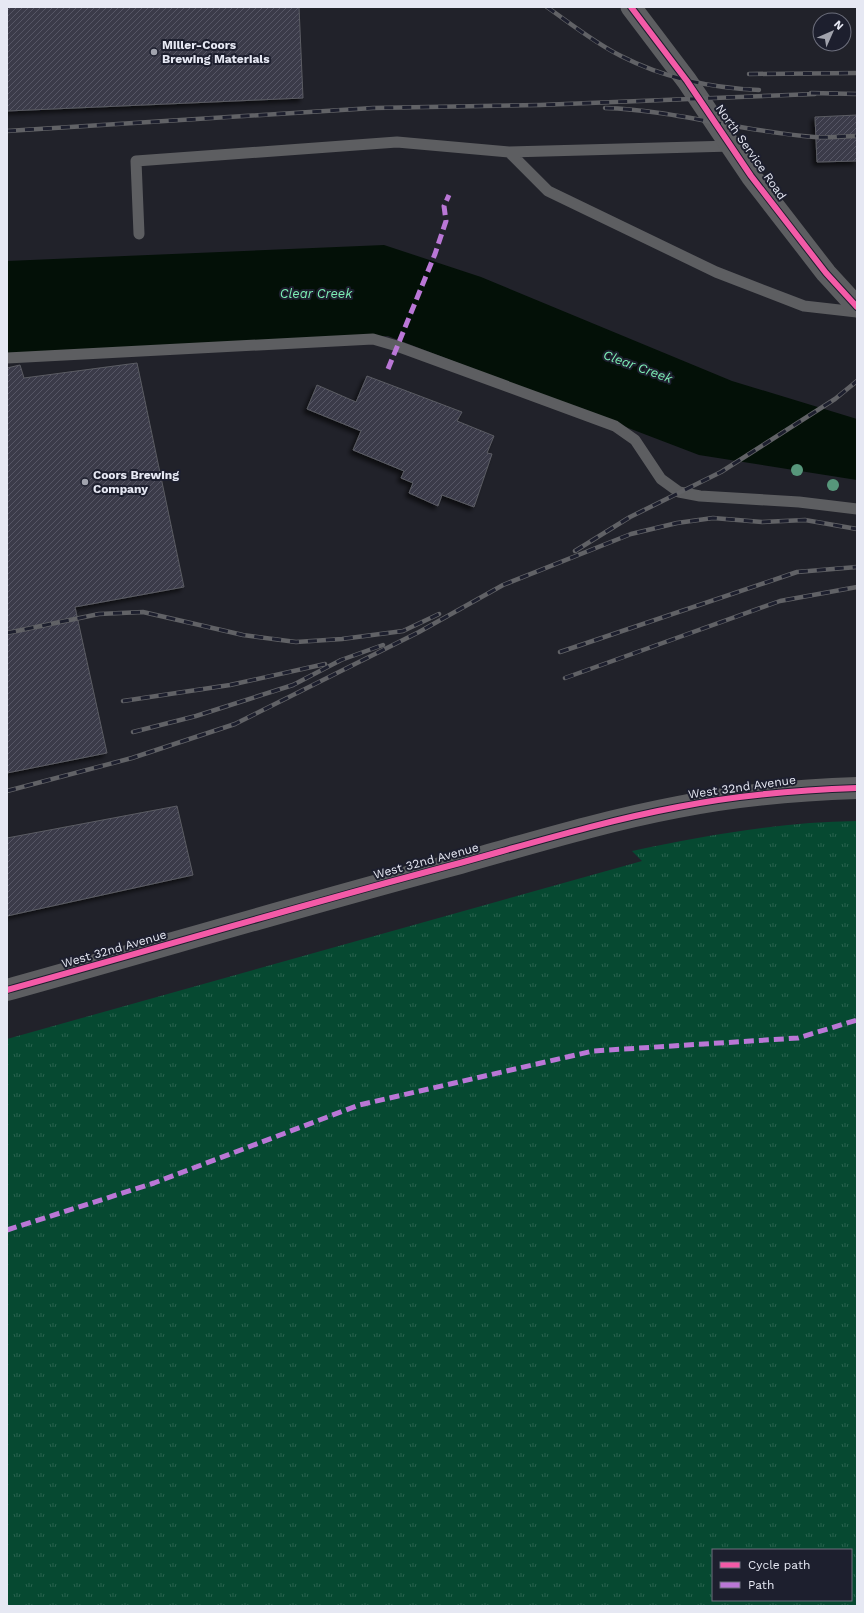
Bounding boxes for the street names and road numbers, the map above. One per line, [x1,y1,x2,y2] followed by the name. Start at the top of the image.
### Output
[713,102,789,202] street label: North Service Road
[687,773,797,801] street label: West 32nd Avenue
[372,840,480,882] street label: West 32nd Avenue
[60,927,168,971] street label: West 32nd Avenue

